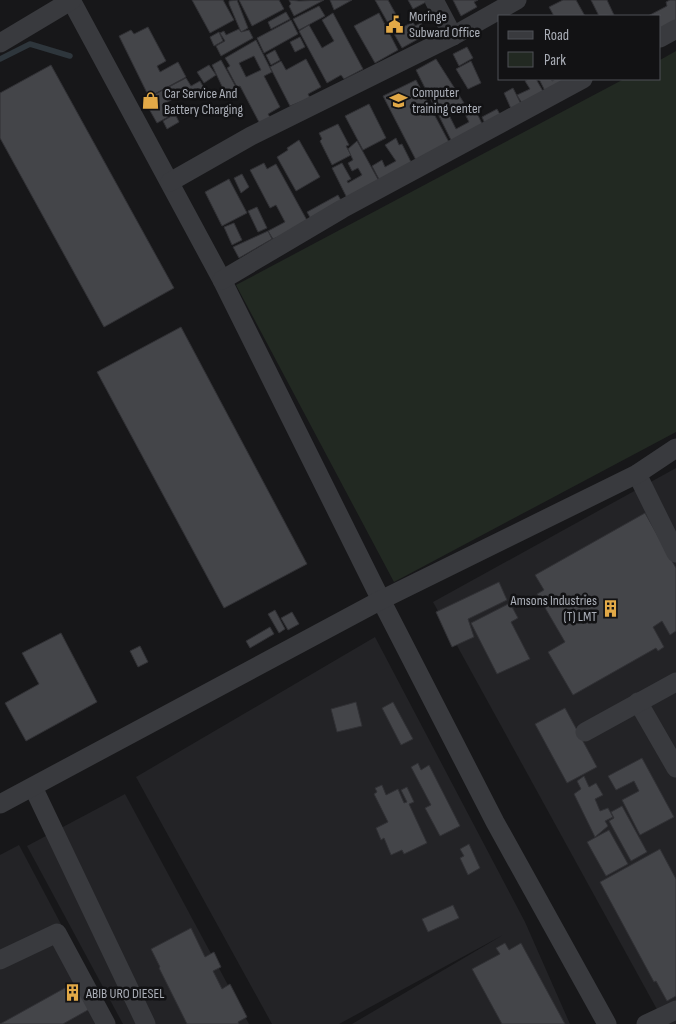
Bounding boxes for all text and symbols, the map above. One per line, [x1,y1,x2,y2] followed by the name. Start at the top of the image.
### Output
[409,8,480,41] place label: Moringe Subward Office
[385,14,405,34] public building icon: Moringe Subward Office
[498,15,661,80] legend
[544,26,569,45] text: Road
[544,51,566,70] text: Park
[412,84,482,117] place label: Computer training center
[164,85,243,118] place label: Car Service And Battery Charging
[388,90,408,110] school or university icon: Computer training center
[140,91,160,111] shop icon: Car Service And Battery Charging
[510,592,597,625] place label: Amsons Industries (T) LMT
[601,598,621,618] building icon: Amsons Industries (T) LMT
[62,983,82,1003] building icon: ABIB URO DIESEL
[85,985,164,1002] place label: ABIB URO DIESEL

